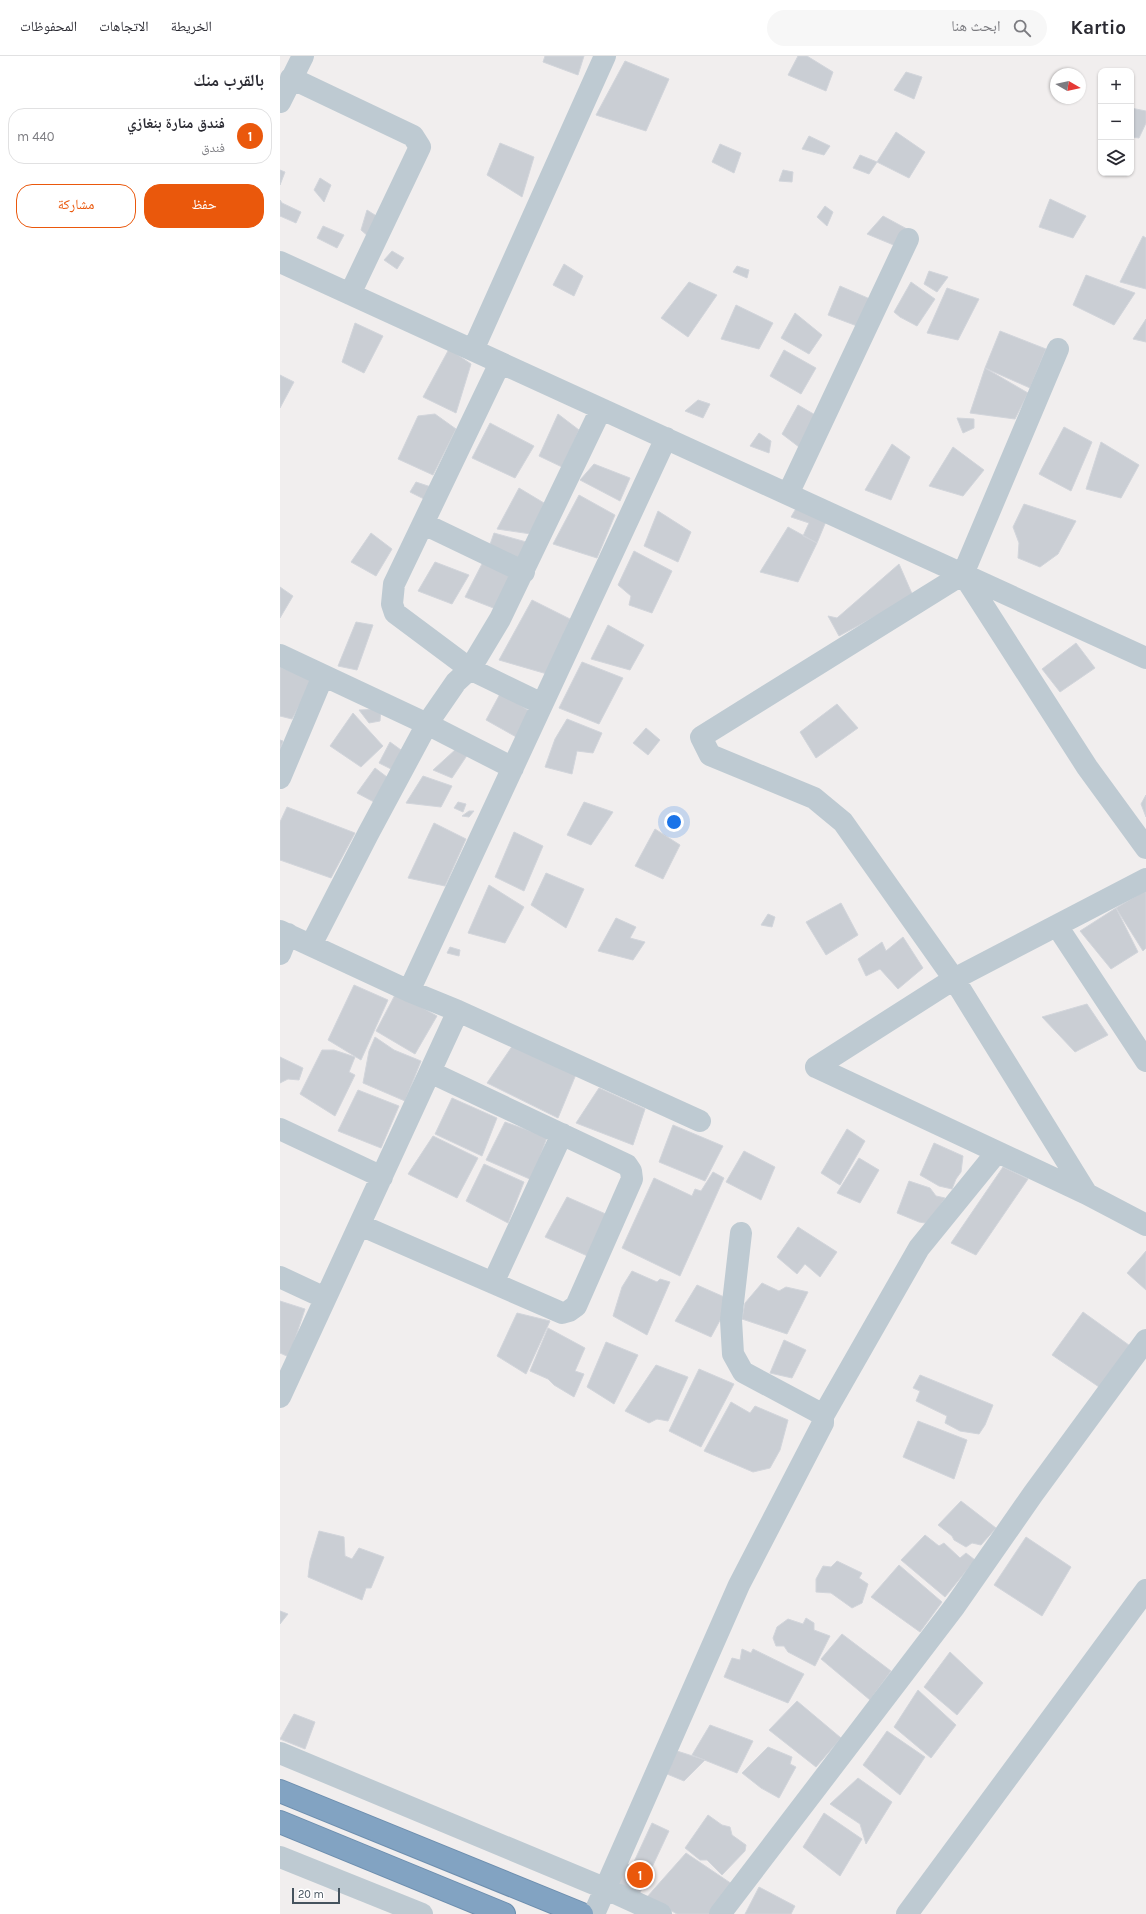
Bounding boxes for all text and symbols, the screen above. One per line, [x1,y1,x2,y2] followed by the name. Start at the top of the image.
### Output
[767,10,1047,46] search box
[951,17,1001,35] text: ابحث هنا
[1011,17,1033,39] icon: search
[1071,17,1126,39] text: Kartio
[20,18,77,35] text: المحفوظات
[99,18,149,35] text: الاتجاهات
[171,18,212,35] text: الخريطة
[1050,68,1086,104] north arrow
[1098,68,1134,176] map controls
[1098,68,1134,104] button: +
[193,70,264,90] text: بالقرب منك
[1098,104,1134,140] button: −
[127,114,225,132] text: فندق منارة بنغازي
[17,129,55,144] text: 440 m
[248,129,252,144] text: 1
[201,140,225,155] text: فندق
[1098,140,1134,176] button: layers
[16,184,136,228] button: مشاركة
[144,184,264,228] button: حفظ
[664,812,684,832] your location
[627,1860,653,1890] pin: 1
[292,1886,340,1905] scale bar
[298,1888,324,1901] text: 20 m

